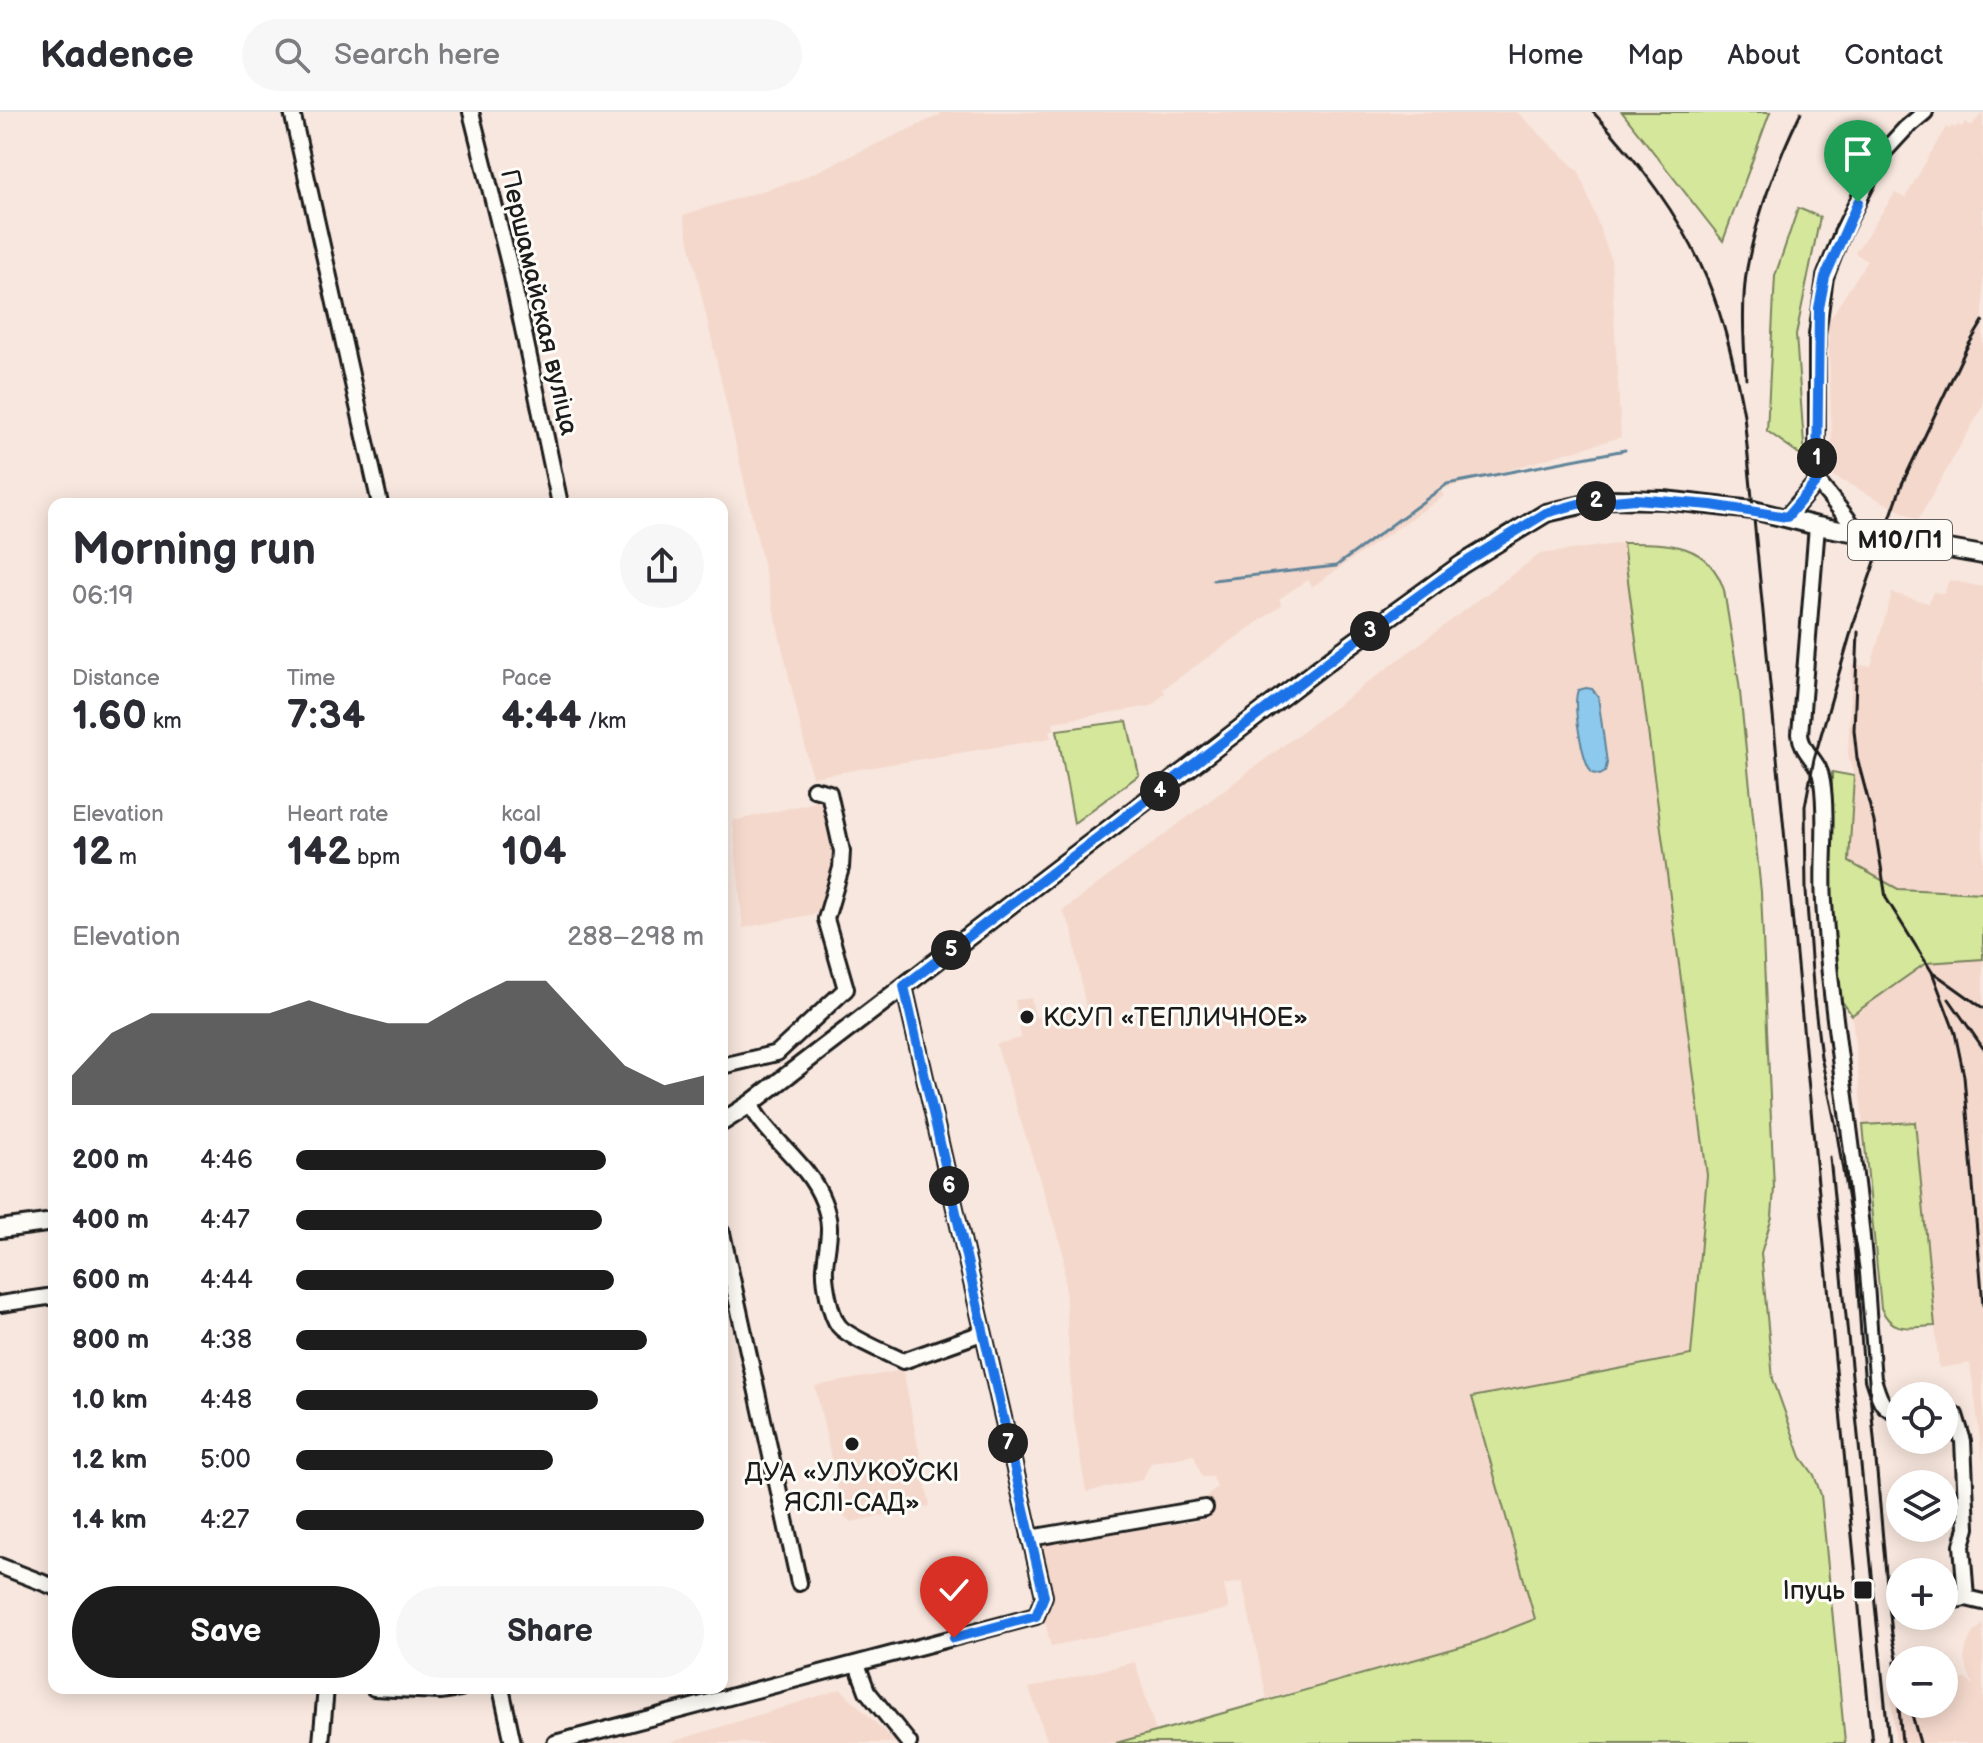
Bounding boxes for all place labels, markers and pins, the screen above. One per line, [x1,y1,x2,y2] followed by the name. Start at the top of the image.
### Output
[1824,120,1892,202] pin
[1797,438,1837,478] pin: 1
[1576,481,1616,521] pin: 2
[1350,611,1390,651] pin: 3
[1140,771,1180,811] pin: 4
[931,930,971,970] pin: 5
[1043,1003,1308,1034] place label: КСУП «ТЕПЛИЧНОЕ»
[1018,1008,1036,1026] marker: КСУП «ТЕПЛИЧНОЕ»
[929,1166,969,1206] pin: 6
[988,1423,1028,1463] pin: 7
[843,1435,861,1453] marker: ДУА «УЛУКОЎСКІ ЯСЛІ-САД»
[745,1458,959,1519] place label: ДУА «УЛУКОЎСКІ ЯСЛІ-САД»
[920,1556,988,1638] pin
[1782,1576,1845,1607] place label: Іпуць
[1852,1579,1874,1601] marker: Іпуць

